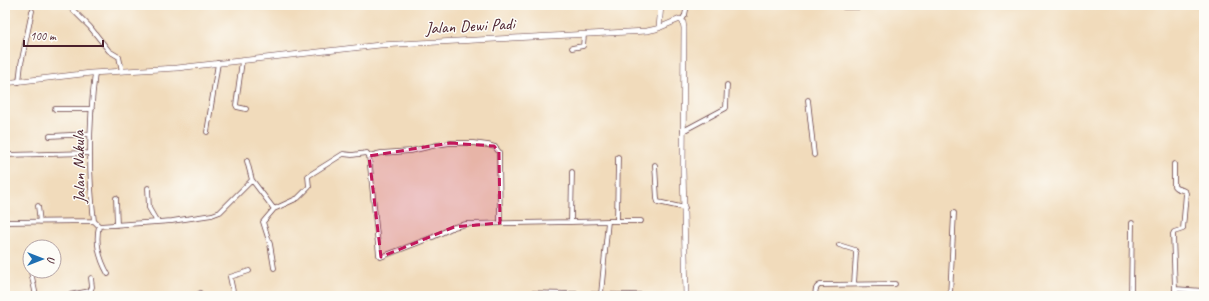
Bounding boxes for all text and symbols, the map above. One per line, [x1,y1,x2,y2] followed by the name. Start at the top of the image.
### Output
[424,13,518,39] street label: Jalan Dewi Padi
[24,22,103,48] scale bar
[30,28,57,44] text: 100 m
[68,129,90,205] street label: Jalan Nakula
[22,239,62,279] north arrow
[45,256,59,264] text: U

